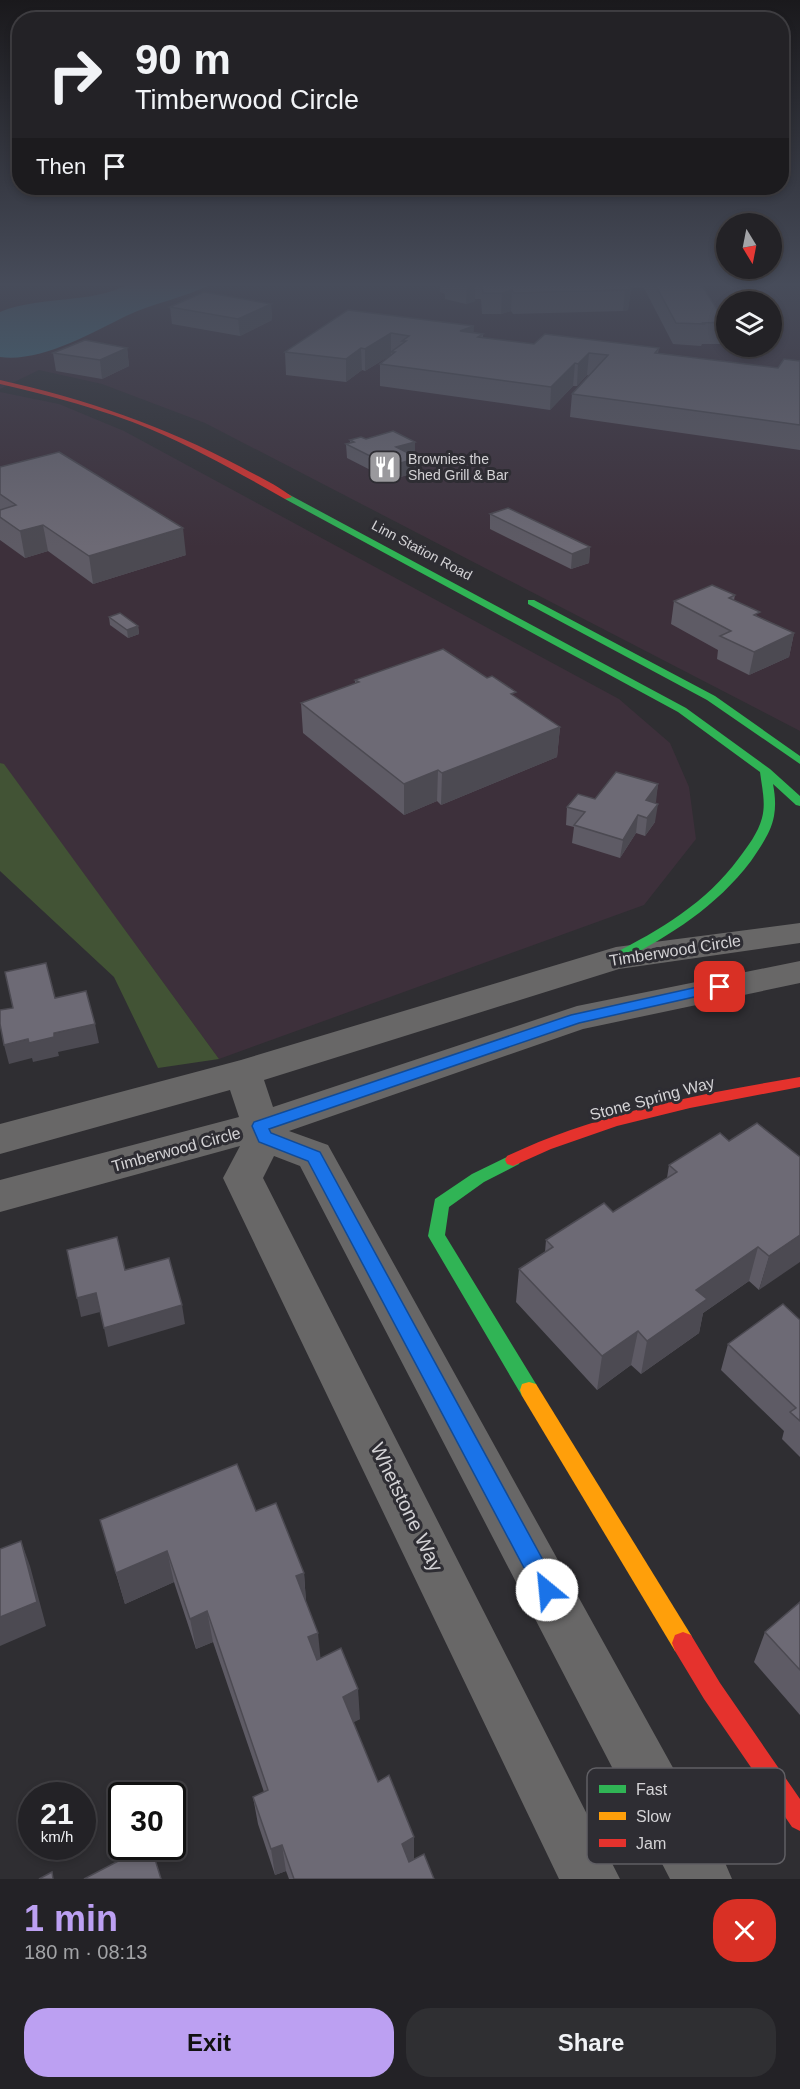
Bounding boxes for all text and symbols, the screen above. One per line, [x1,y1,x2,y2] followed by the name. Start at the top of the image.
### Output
[36,36,114,114] icon: right
[135,36,231,83] text: 90 m
[135,85,359,115] text: Timberwood Circle
[98,150,131,183] icon: arrive
[36,154,86,179] text: Then
[716,213,782,279] north arrow
[716,213,782,357] map controls
[716,291,782,357] button: layers
[367,449,403,485] restaurant icon: Brownies the Shed Grill & Bar
[408,451,509,483] place label: Brownies the Shed Grill & Bar
[369,517,475,583] street label: Linn Station Road
[608,932,742,969] street label: Timberwood Circle
[694,961,745,1012] pin
[703,970,736,1003] icon: arrive
[588,1074,716,1123] street label: Stone Spring Way
[110,1124,243,1175] street label: Timberwood Circle
[366,1439,448,1575] street label: Whetstone Way
[515,1558,579,1622] position arrow
[587,1768,785,1864] legend
[636,1781,668,1798] text: Fast
[108,1782,186,1860] speed limit sign: 30
[40,1797,74,1830] text: 21
[636,1808,671,1825] text: Slow
[41,1828,73,1845] text: km/h
[636,1835,666,1852] text: Jam
[24,1898,118,1939] text: 1 min
[713,1899,776,1962] button: close
[24,1941,147,1963] text: 180 m · 08:13
[24,2008,394,2077] button: Exit
[406,2008,776,2077] button: Share

